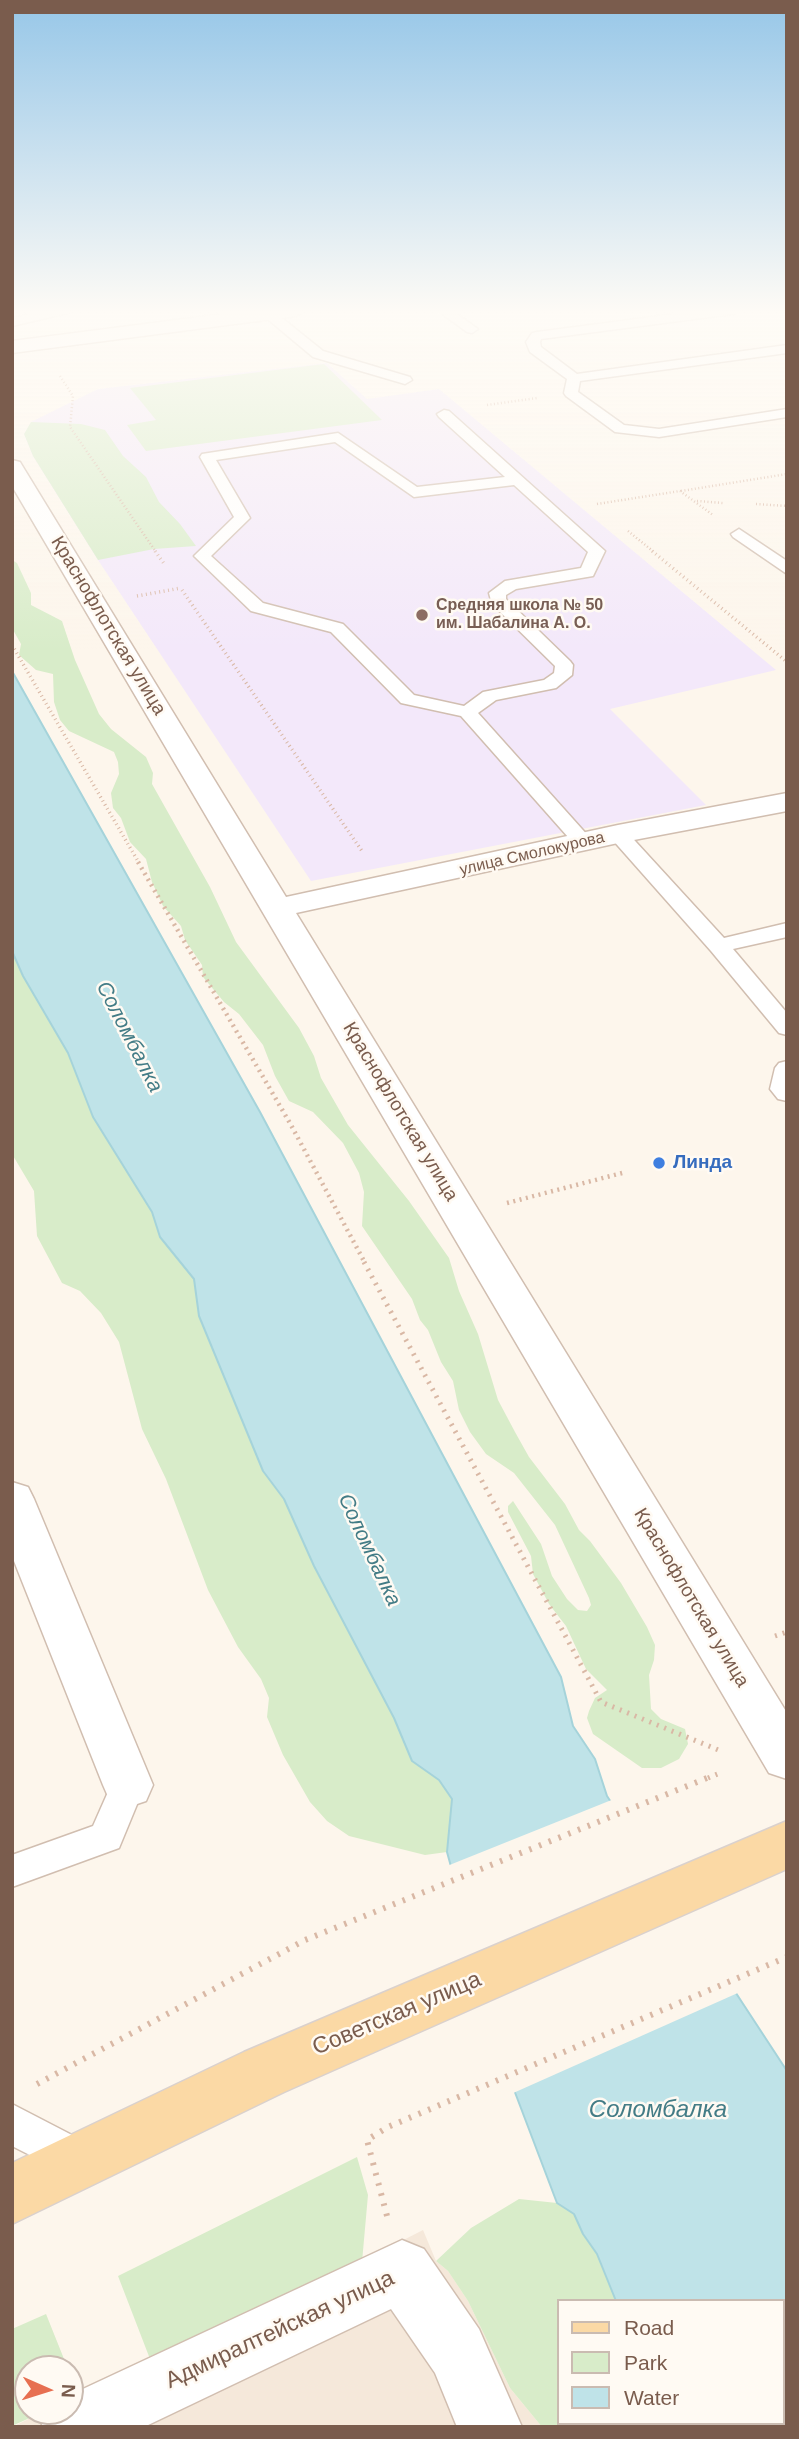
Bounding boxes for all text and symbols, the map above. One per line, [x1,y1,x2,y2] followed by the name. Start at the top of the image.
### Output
[46,532,170,720] street label: Краснофлотская улица
[436,596,603,634] place label: Средняя школа № 50 им. Шабалина А. О.
[414,607,430,623] marker: Средняя школа № 50 им. Шабалина А. О.
[458,828,606,880] street label: улица Смолокурова
[90,977,168,1097] water label: Соломбалка
[338,1018,462,1206] street label: Краснофлотская улица
[673,1152,732,1174] place label: Линда
[651,1155,667,1171] marker: Линда
[332,1490,406,1610] water label: Соломбалка
[629,1504,753,1692] street label: Краснофлотская улица
[308,1966,486,2062] street label: Советская улица
[589,2096,727,2124] water label: Соломбалка
[161,2265,399,2395] street label: Адмиралтейская улица
[558,2299,785,2425] legend
[624,2316,674,2339] text: Road
[624,2351,667,2374] text: Park
[14,2355,84,2425] north arrow
[58,2384,79,2398] text: N
[624,2386,679,2409] text: Water

